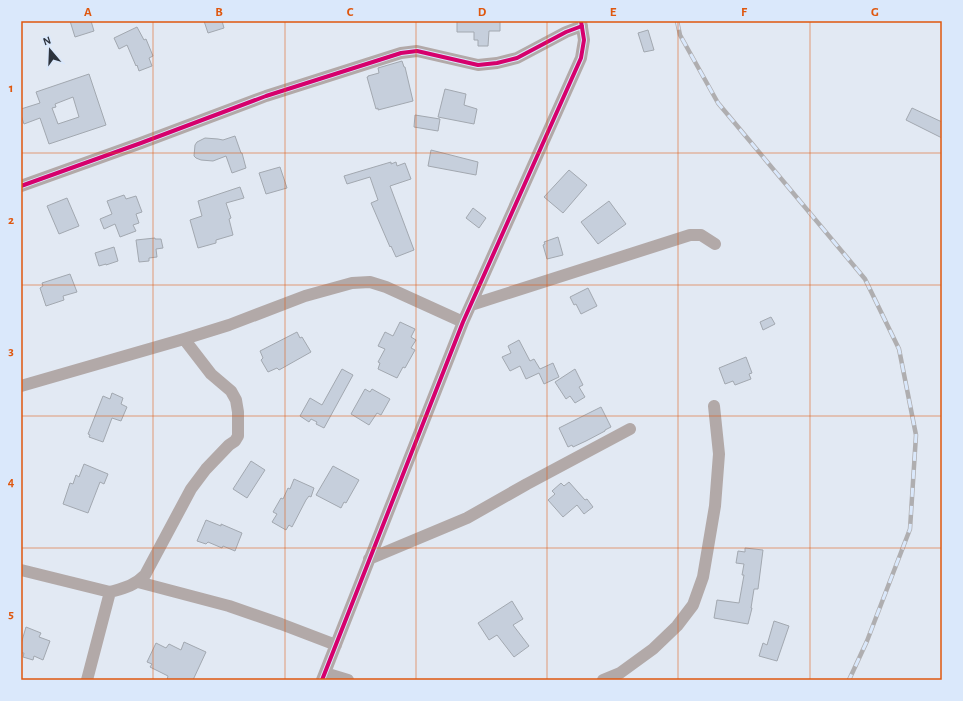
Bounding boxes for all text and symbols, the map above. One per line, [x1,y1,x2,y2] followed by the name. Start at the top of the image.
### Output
[84,6,92,19] text: A
[215,6,223,19] text: B
[347,6,354,19] text: C
[478,6,487,19] text: D
[610,6,617,19] text: E
[741,6,748,19] text: F
[871,6,879,19] text: G
[30,30,70,70] north arrow
[41,35,52,47] text: N
[9,82,13,95] text: 1
[8,214,14,227] text: 2
[8,345,14,358] text: 3
[8,476,15,489] text: 4
[8,608,14,621] text: 5

